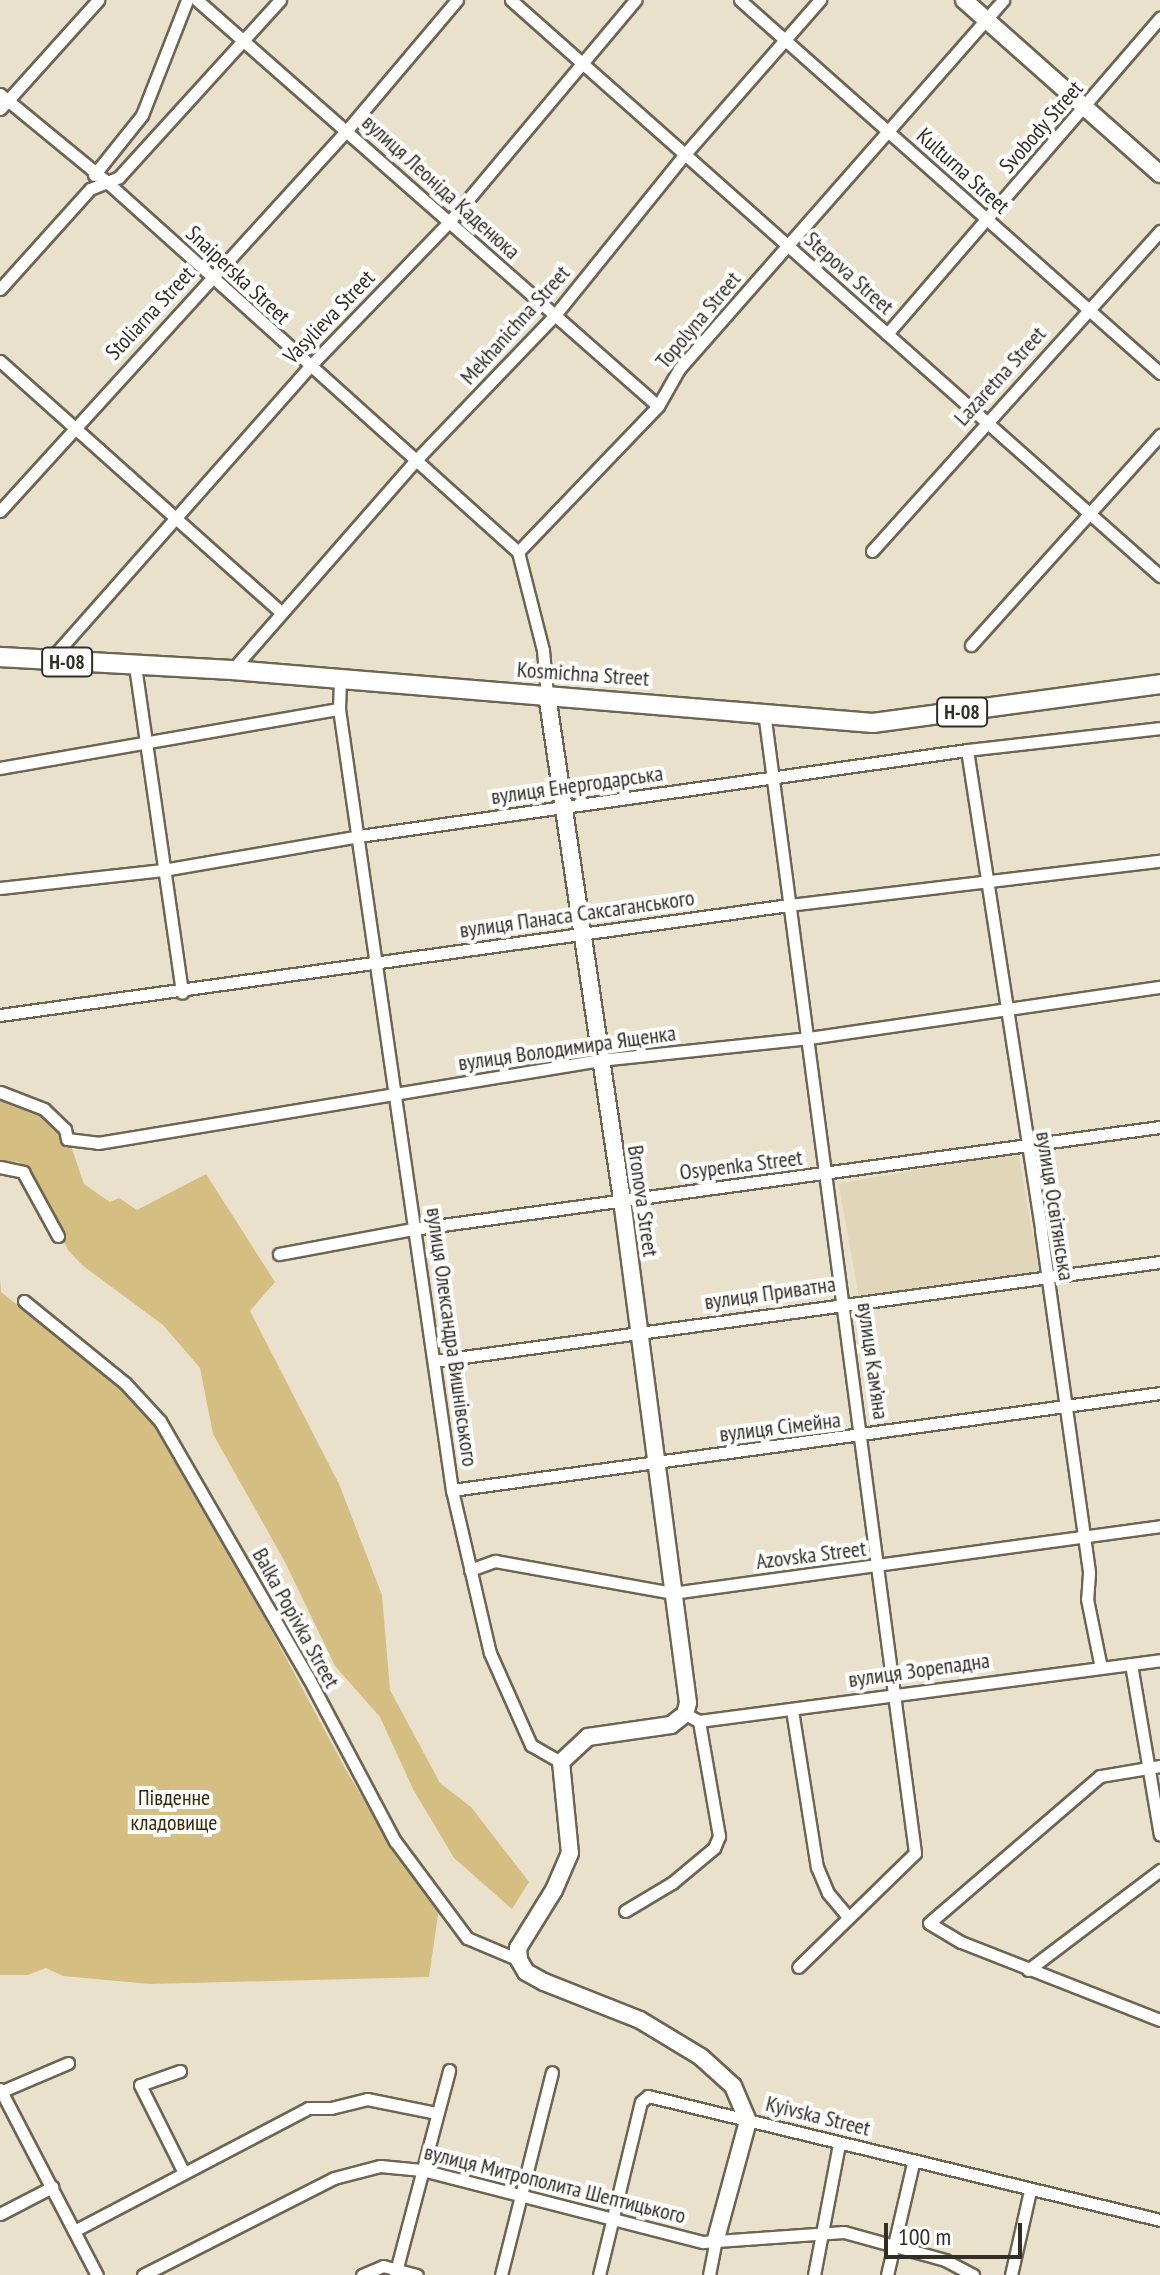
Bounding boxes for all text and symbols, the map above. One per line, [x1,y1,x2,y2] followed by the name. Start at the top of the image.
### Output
[993,75,1089,179] street label: Svobody Street
[357,109,525,265] street label: вулиця Леоніда Каденюка
[911,123,1015,219] street label: Kulturna Street
[181,220,295,330] street label: Snaiperska Street
[799,226,899,320] street label: Stepova Street
[455,260,575,390] street label: Mekhanichna Street
[100,261,200,365] street label: Stoliarna Street
[278,265,380,369] street label: Vasylieva Street
[650,266,746,374] street label: Topolyna Street
[949,321,1051,431] street label: Lazaretna Street
[41,646,93,678] road number: Н-08
[516,656,650,692] street label: Kosmichna Street
[936,696,988,728] road number: Н-08
[489,760,665,810] street label: вулиця Енергодарська
[458,884,696,944] street label: вулиця Панаса Саксаганського
[456,1020,678,1076] street label: вулиця Володимира Ященка
[1030,1130,1080,1282] street label: вулиця Освітянська
[622,1144,664,1258] street label: Bronova Street
[678,1144,804,1186] street label: Osypenka Street
[421,1206,483,1468] street label: вулиця Олександра Вишнівського
[703,1271,837,1315] street label: вулиця Приватна
[852,1301,894,1421] street label: вулиця Кам’яна
[718,1406,842,1448] street label: вулиця Сімейна
[755,1535,867,1575] street label: Azovska Street
[247,1544,345,1692] street label: Balka Popivka Street
[847,1647,991,1693] street label: вулиця Зорепадна
[131,1784,217,1836] park label: Південне кладовище
[763,2090,873,2142] street label: Kyivska Street
[422,2139,688,2229] street label: вулиця Митрополита Шептицького
[888,2207,1026,2257] scale bar
[898,2221,951,2252] text: 100 m

